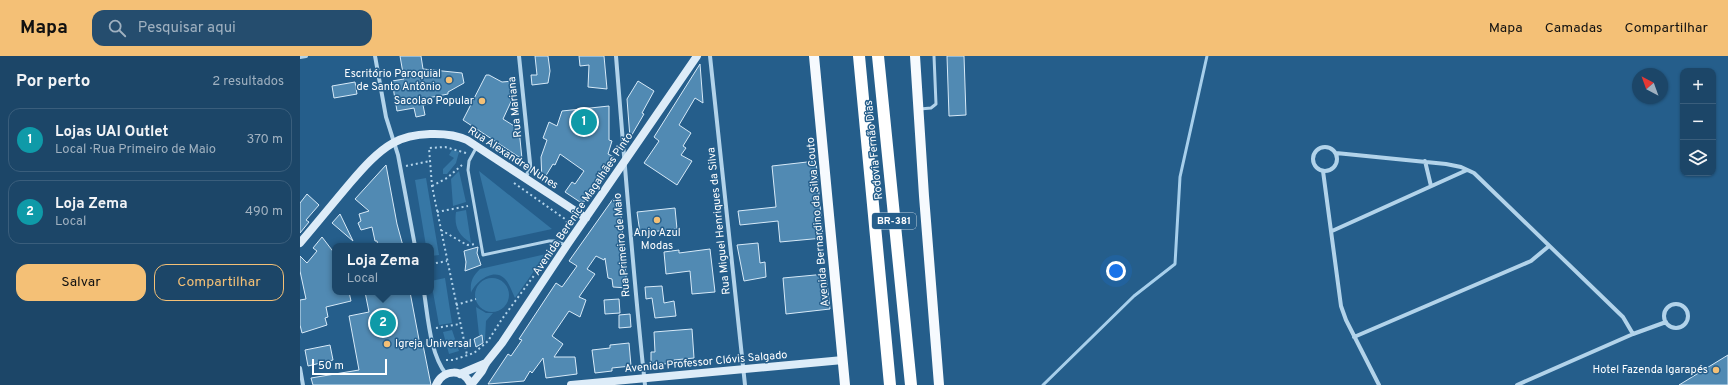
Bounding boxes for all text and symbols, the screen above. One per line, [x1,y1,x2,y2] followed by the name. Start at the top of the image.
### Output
[92,10,372,46] search box
[20,16,68,40] text: Mapa
[106,17,128,39] icon: search
[138,19,236,38] text: Pesquisar aqui
[1489,20,1523,37] text: Mapa
[1545,20,1603,37] text: Camadas
[1625,20,1708,37] text: Compartilhar
[344,67,441,94] place label: Escritório Paroquial de Santo Antônio
[1632,68,1668,104] north arrow
[1680,68,1716,176] map controls
[1680,68,1716,104] button: +
[16,71,90,93] text: Por perto
[212,74,284,90] text: 2 resultados
[444,75,454,85] marker: Escritório Paroquial de Santo Antônio
[505,76,525,138] street label: Rua Mariana
[394,94,475,108] place label: Sacolao Popular
[477,96,487,106] marker: Sacolao Popular
[862,100,886,200] street label: Rodovia Fernão Dias
[1680,104,1716,140] button: −
[571,107,597,137] pin: 1
[55,123,168,142] text: Lojas UAI Outlet
[465,124,561,192] street label: Rua Alexandre Nunes
[530,130,636,278] street label: Avenida Berenice Magalhães Pinto
[27,132,33,148] text: 1
[246,132,283,148] text: 370 m
[804,137,832,307] street label: Avenida Bernardino da Silva Couto
[1680,140,1716,176] button: layers
[55,142,216,158] text: Local · Rua Primeiro de Maio
[704,146,734,295] street label: Rua Miguel Henriques da Silva
[610,192,634,298] street label: Rua Primeiro de Maio
[55,195,128,214] text: Loja Zema
[26,204,34,220] text: 2
[245,204,283,220] text: 490 m
[872,213,916,229] road number: BR-381
[55,214,86,230] text: Local
[652,215,662,225] marker: Anjo Azul Modas
[633,226,681,253] place label: Anjo Azul Modas
[332,243,434,295] popup
[347,252,419,271] text: Loja Zema
[1106,261,1126,281] your location
[16,264,146,301] button: Salvar
[154,264,284,301] button: Compartilhar
[347,271,378,287] text: Local
[370,308,396,338] pin: 2
[395,337,472,351] place label: Igreja Universal
[382,339,392,349] marker: Igreja Universal
[624,348,788,376] street label: Avenida Professor Clóvis Salgado
[312,357,387,376] scale bar
[318,359,344,373] text: 50 m
[1593,363,1708,377] place label: Hotel Fazenda Igarapés
[1711,365,1721,375] marker: Hotel Fazenda Igarapés

